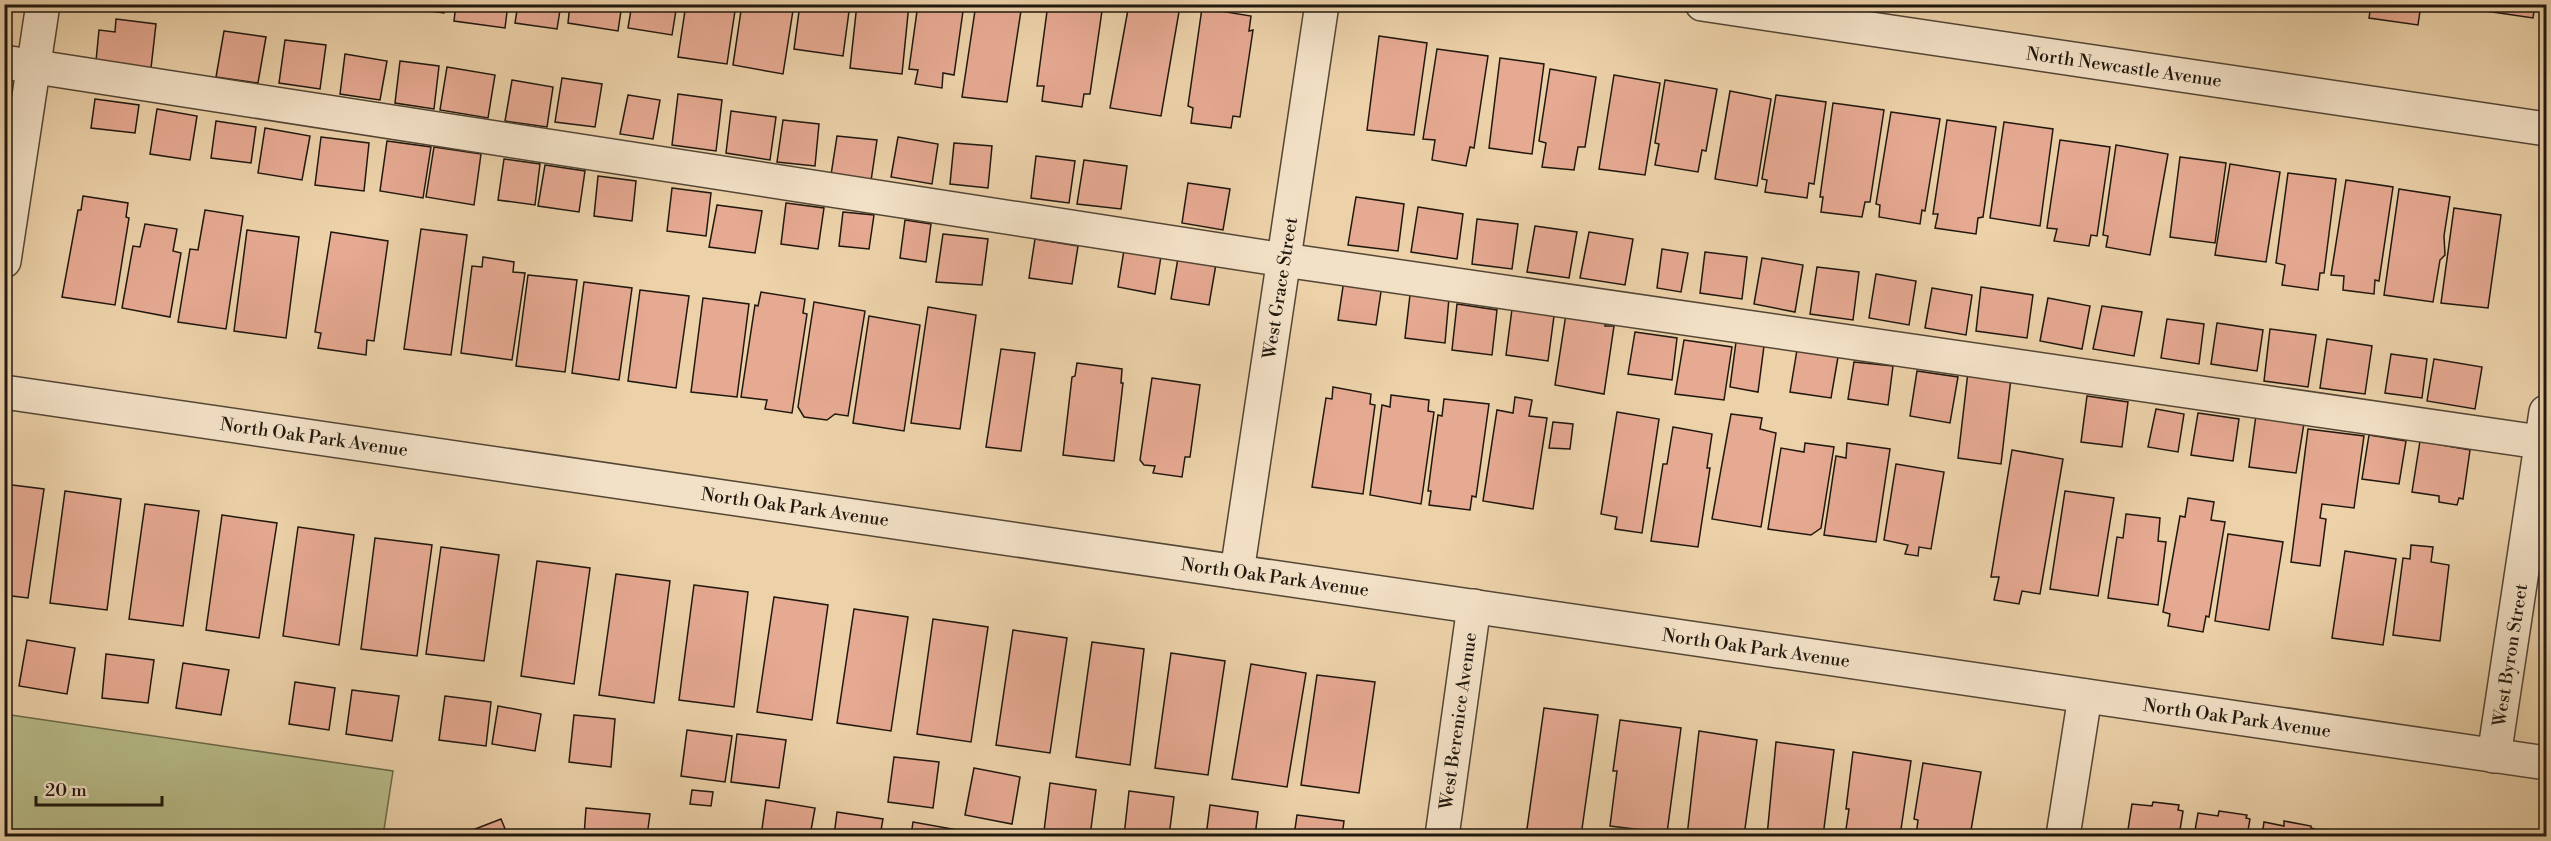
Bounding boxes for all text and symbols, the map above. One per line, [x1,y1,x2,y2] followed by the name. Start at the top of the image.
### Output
[2025,42,2223,93] street label: North Newcastle Avenue
[1258,215,1303,362] street label: West Grace Street
[219,413,409,462] street label: North Oak Park Avenue
[700,483,890,532] street label: North Oak Park Avenue
[1180,553,1370,602] street label: North Oak Park Avenue
[2488,581,2533,729] street label: West Byron Street
[1661,624,1851,673] street label: North Oak Park Avenue
[1435,631,1482,812] street label: West Berenice Avenue
[2142,694,2332,743] street label: North Oak Park Avenue
[36,769,162,807] scale bar
[45,779,87,802] text: 20 m

